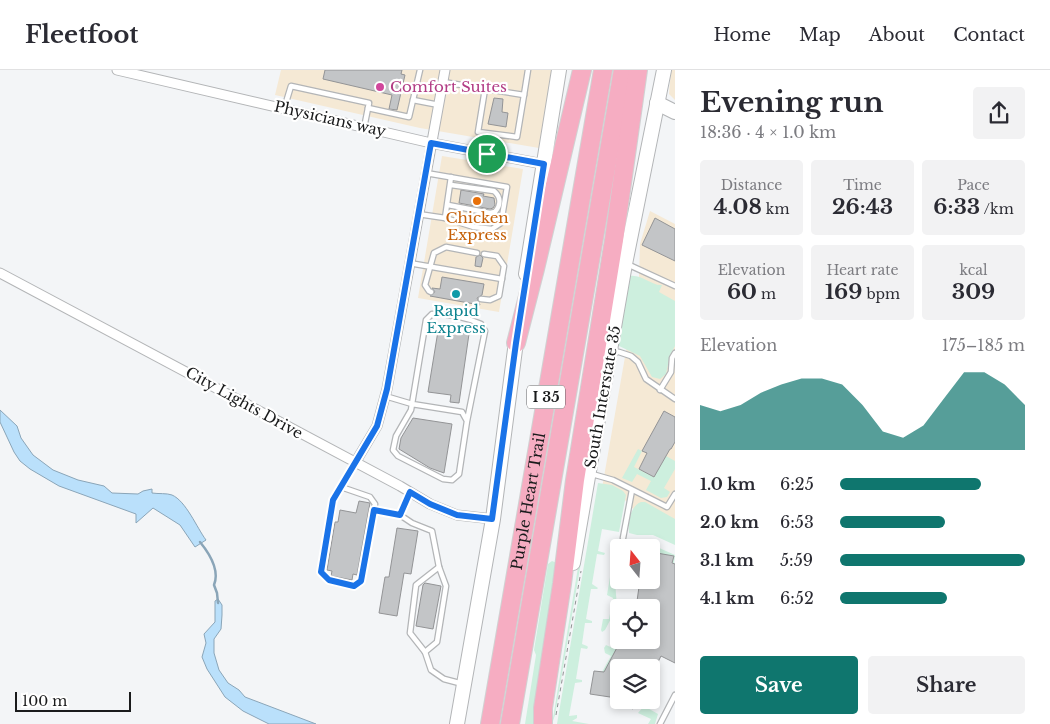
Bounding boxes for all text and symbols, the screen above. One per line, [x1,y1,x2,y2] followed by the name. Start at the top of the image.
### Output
[25,20,138,49] text: Fleetfoot
[713,24,771,46] text: Home
[799,24,841,46] text: Map
[869,24,925,46] text: About
[953,24,1025,46] text: Contact
[390,77,507,96] place label: Comfort Suites
[374,81,386,93] marker: Comfort Suites
[700,85,884,120] text: Evening run
[973,87,1025,139] button: share
[272,96,388,141] street label: Physicians way
[700,122,836,142] text: 18:36 · 4 × 1.0 km
[466,133,508,175] pin
[473,140,501,168] icon: arrive
[721,176,782,194] text: Distance
[843,176,882,194] text: Time
[957,176,990,194] text: Pace
[714,194,762,220] text: 4.08
[832,194,893,220] text: 26:43
[933,194,980,220] text: 6:33
[471,195,483,207] marker: Chicken Express
[762,200,789,218] text: km
[980,200,1014,218] text: /km
[445,208,509,244] place label: Chicken Express
[718,261,785,279] text: Elevation
[826,261,899,279] text: Heart rate
[960,261,987,279] text: kcal
[727,279,757,305] text: 60
[825,279,862,305] text: 169
[952,279,995,305] text: 309
[757,285,776,303] text: m
[862,285,900,303] text: bpm
[450,288,462,300] marker: Rapid Express
[426,301,486,337] place label: Rapid Express
[581,324,624,470] street label: South Interstate 35
[700,335,777,355] text: Elevation
[942,335,1025,355] text: 175–185 m
[182,362,306,443] street label: City Lights Drive
[527,386,565,408] road number: I 35
[507,431,549,571] street label: Purple Heart Trail
[700,474,755,494] text: 1.0 km
[780,474,814,494] text: 6:25
[700,512,759,532] text: 2.0 km
[780,512,814,532] text: 6:53
[610,539,660,589] north arrow
[610,539,660,709] map controls
[700,550,754,570] text: 3.1 km
[780,550,813,570] text: 5:59
[700,588,754,608] text: 4.1 km
[780,588,814,608] text: 6:52
[610,599,660,649] button: locate
[700,656,858,714] button: Save
[868,656,1025,714] button: Share
[610,659,660,709] button: layers
[15,689,131,712] scale bar
[22,692,67,710] text: 100 m

